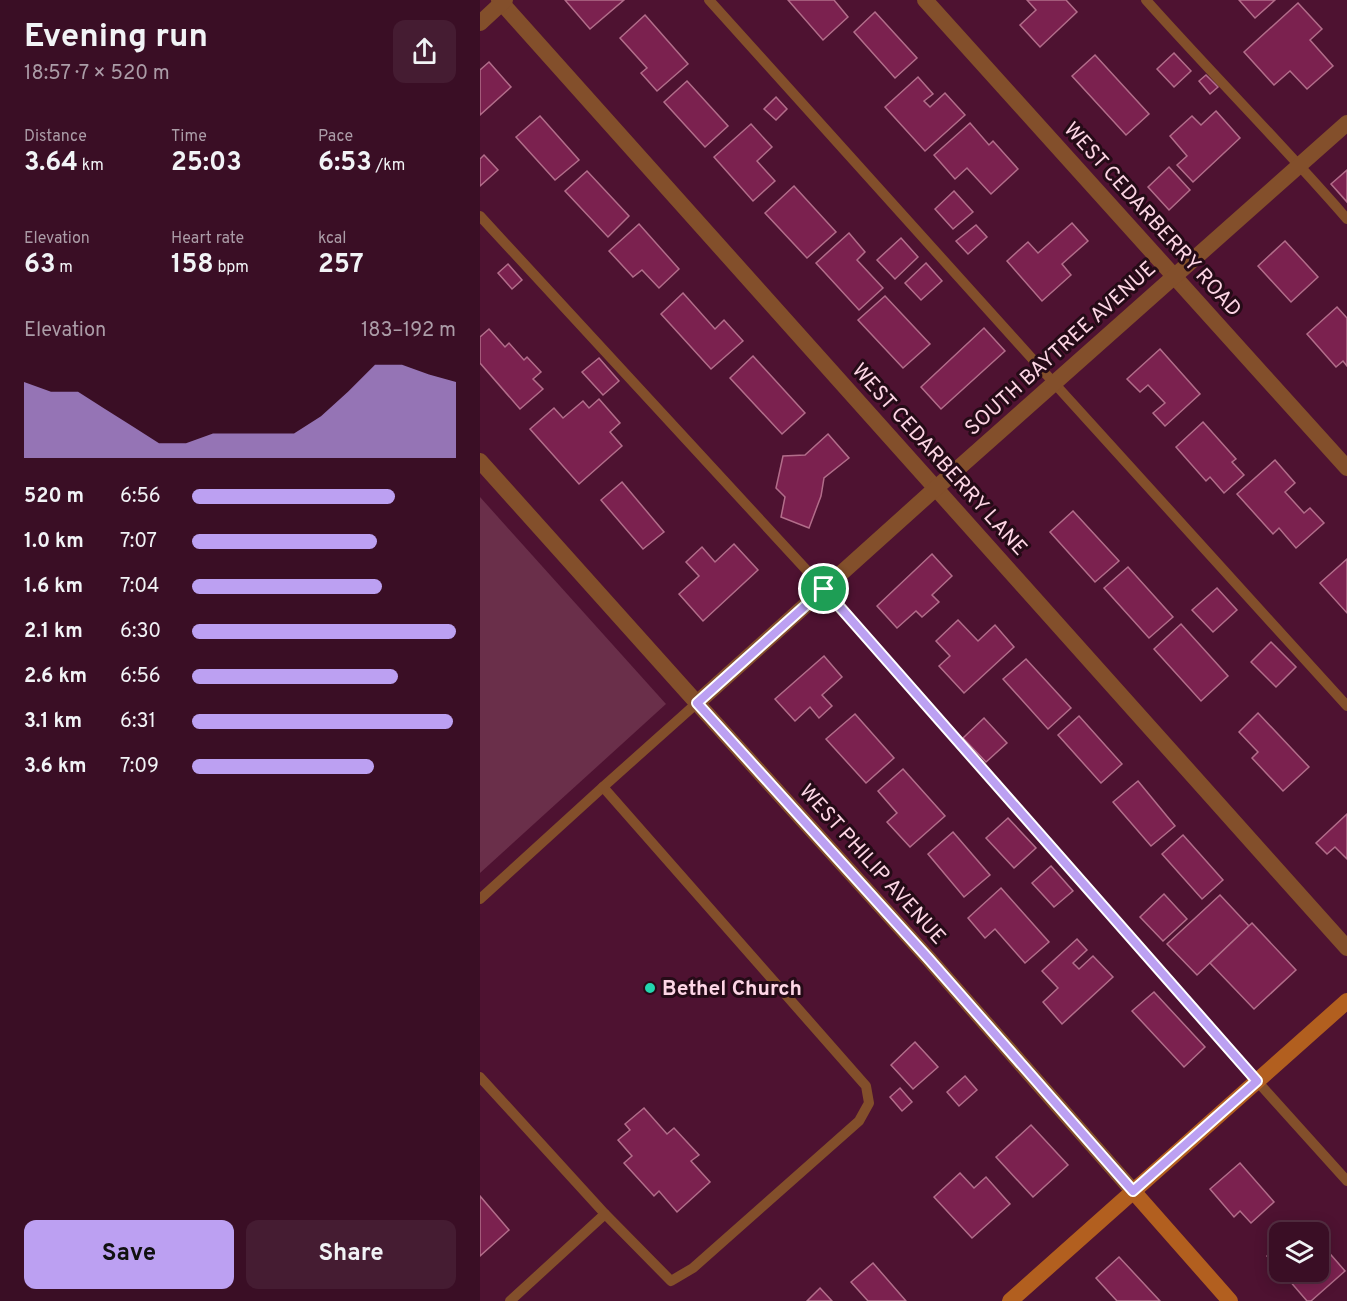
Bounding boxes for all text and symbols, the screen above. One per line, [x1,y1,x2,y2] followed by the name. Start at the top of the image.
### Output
[24,17,208,59] text: Evening run
[393,20,456,83] button: share
[24,61,170,87] text: 18:57 · 7 × 520 m
[1057,117,1247,323] street label: WEST CEDARBERRY ROAD
[24,127,87,147] text: Distance
[171,127,207,147] text: Time
[318,127,353,147] text: Pace
[24,147,78,180] text: 3.64
[171,147,242,180] text: 25:03
[318,147,372,180] text: 6:53
[78,156,104,176] text: km
[372,156,405,176] text: /km
[24,229,90,249] text: Elevation
[171,229,244,249] text: Heart rate
[318,229,346,249] text: kcal
[24,249,56,282] text: 63
[171,249,214,282] text: 158
[318,249,364,282] text: 257
[960,256,1162,442] street label: SOUTH BAYTREE AVENUE
[56,258,73,278] text: m
[214,258,249,278] text: bpm
[24,318,106,344] text: Elevation
[361,318,456,344] text: 183–192 m
[845,358,1033,562] street label: WEST CEDARBERRY LANE
[24,484,84,510] text: 520 m
[120,484,161,510] text: 6:56
[24,529,84,555] text: 1.0 km
[120,529,157,555] text: 7:07
[798,563,849,614] pin
[807,572,840,605] icon: arrive
[24,574,83,600] text: 1.6 km
[120,574,159,600] text: 7:04
[24,619,83,645] text: 2.1 km
[120,619,161,645] text: 6:30
[24,664,87,690] text: 2.6 km
[120,664,161,690] text: 6:56
[24,709,82,735] text: 3.1 km
[120,709,156,735] text: 6:31
[24,754,86,780] text: 3.6 km
[120,754,159,780] text: 7:09
[793,779,951,951] street label: WEST PHILIP AVENUE
[662,976,802,1003] place label: Bethel Church
[643,981,657,995] marker: Bethel Church
[24,1220,234,1289] button: Save
[246,1220,456,1289] button: Share
[1269,1222,1329,1282] map controls
[1269,1222,1329,1282] button: layers

